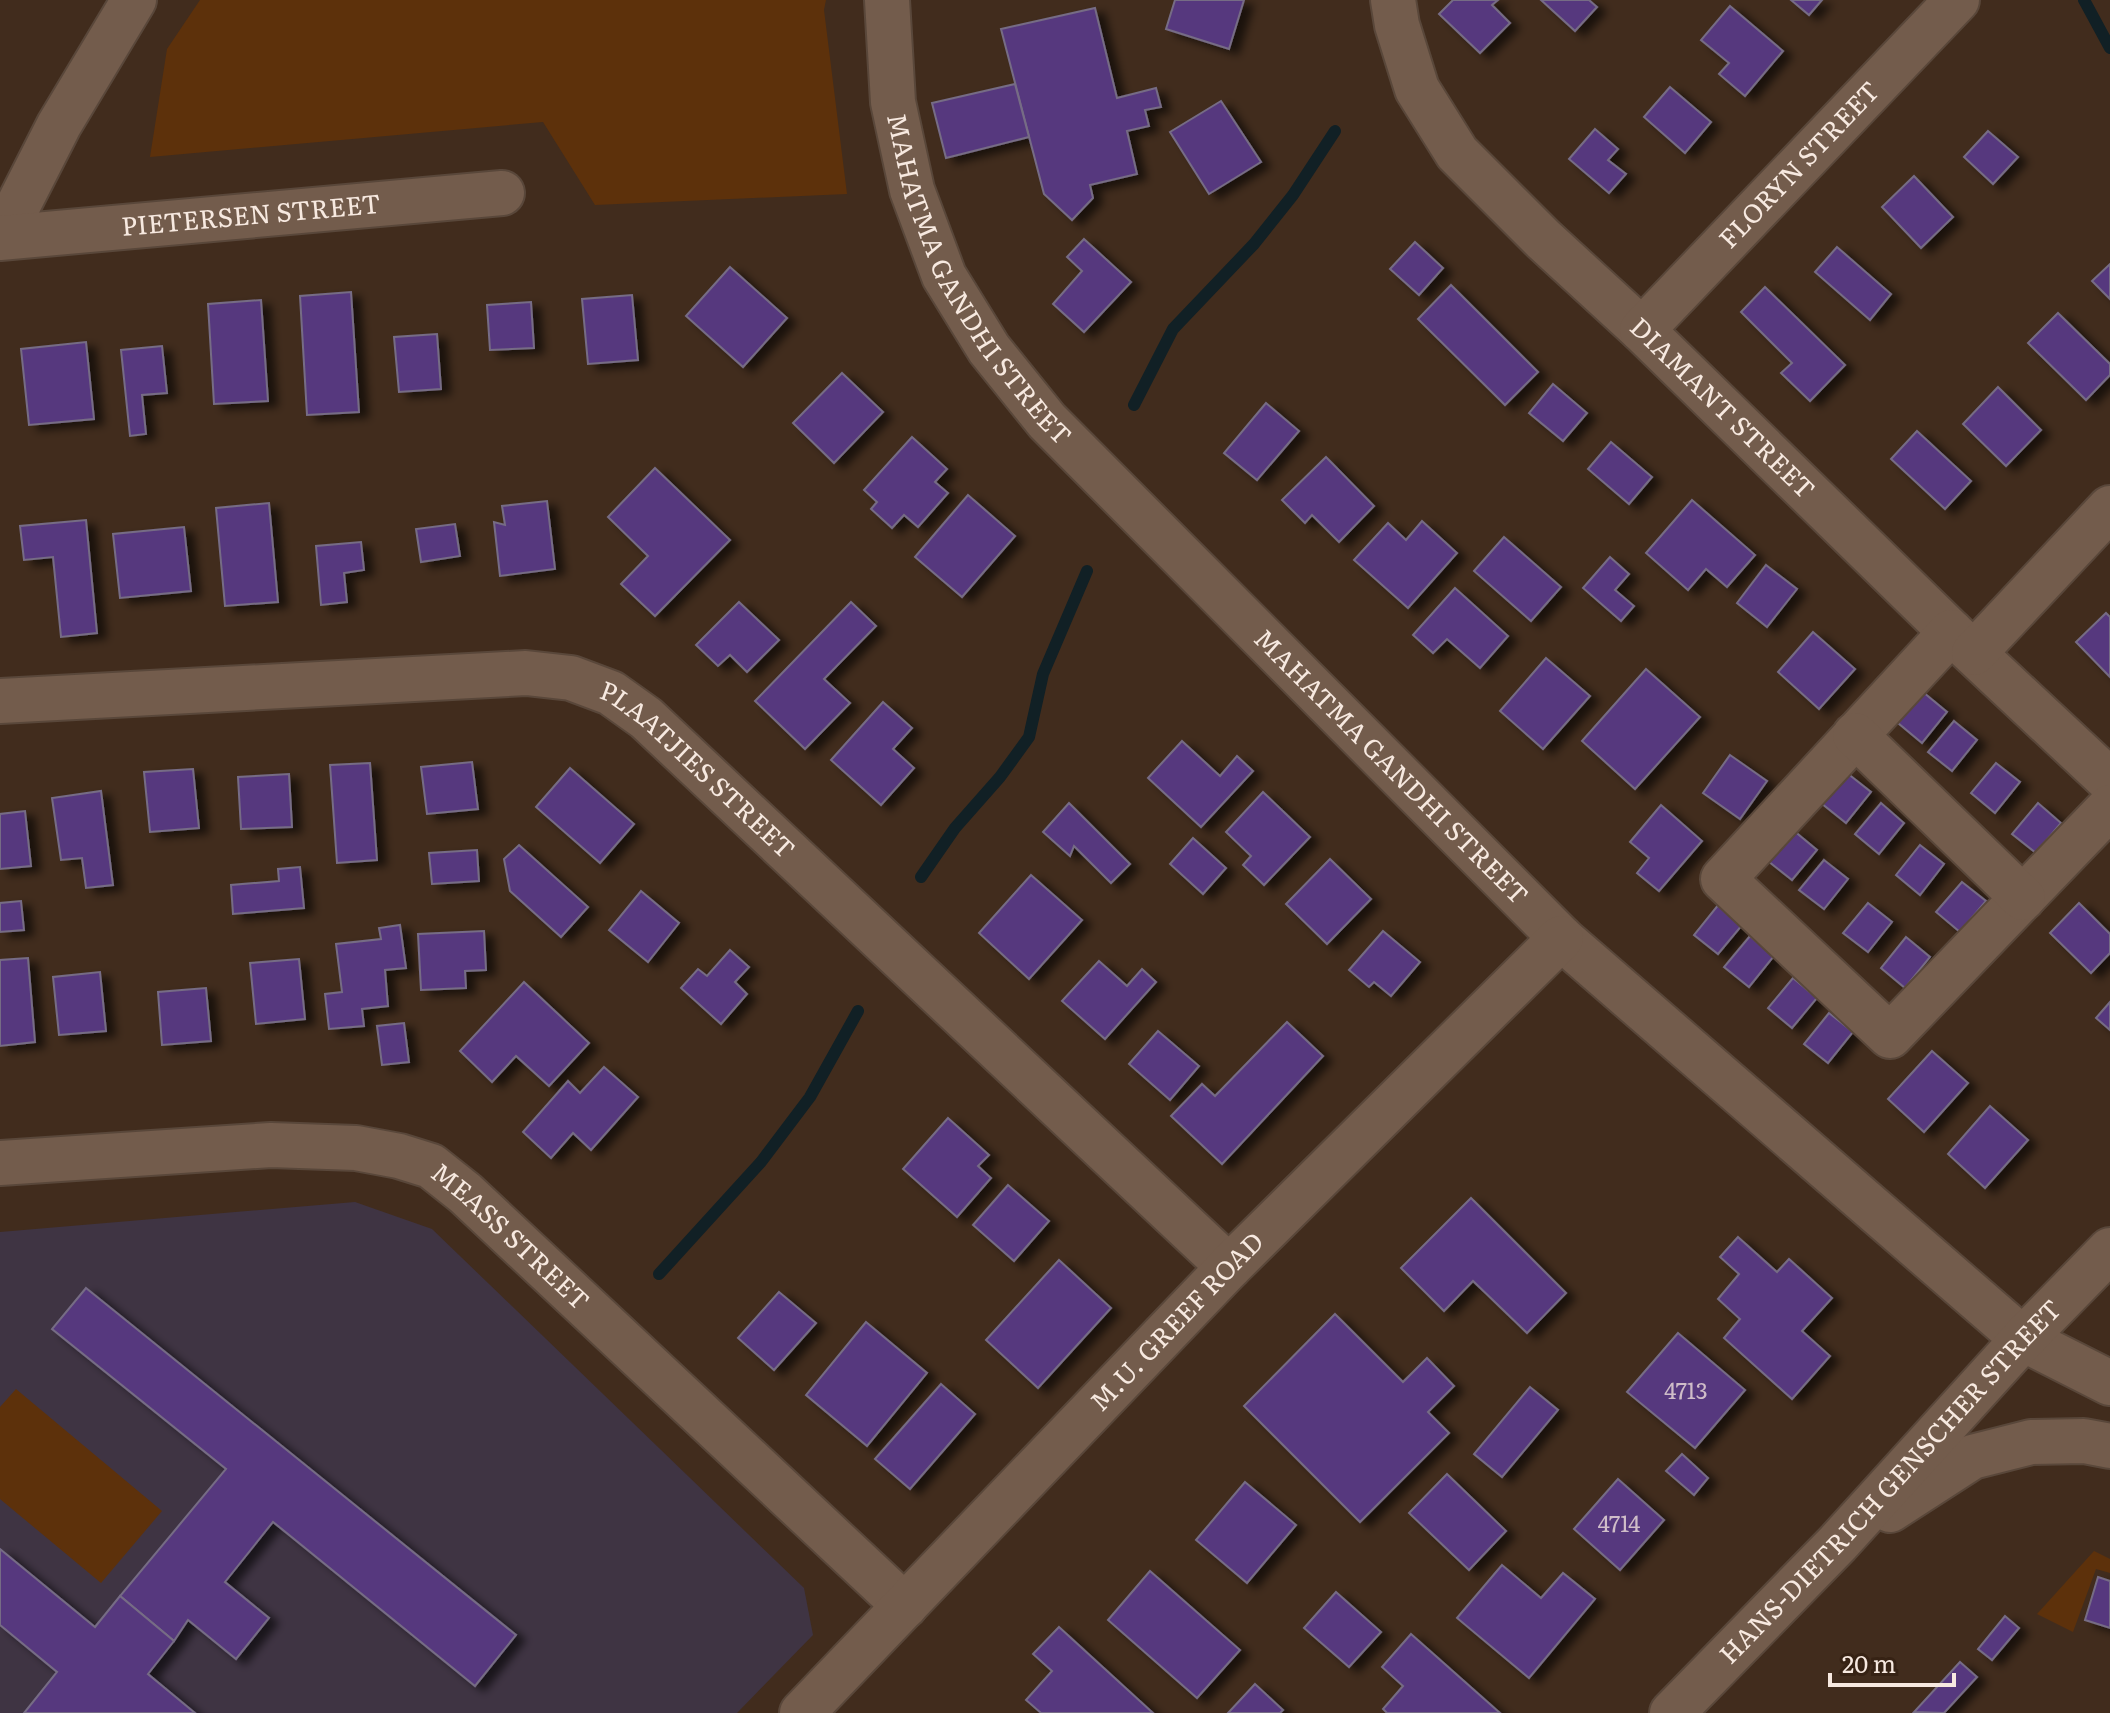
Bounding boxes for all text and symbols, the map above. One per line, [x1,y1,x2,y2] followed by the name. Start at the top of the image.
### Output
[1708,71,1887,256] street label: FLORYN STREET
[879,109,1082,452] street label: MAHATMA GANDHI STREET
[119,182,382,244] street label: PIETERSEN STREET
[1623,307,1825,506] street label: DIAMANT STREET
[1247,618,1539,912] street label: MAHATMA GANDHI STREET
[595,669,805,866] street label: PLAATJIES STREET
[424,1152,600,1318] street label: MEASS STREET
[1079,1221,1271,1419] street label: M.U. GREEF ROAD
[1709,1289,2069,1671] street label: HANS-DIETRICH GENSCHER STREET
[1664,1373,1708,1406] house number: 4713
[1598,1506,1640,1539] house number: 4714
[1830,1637,1954,1687] scale bar
[1842,1645,1896,1680] text: 20 m

